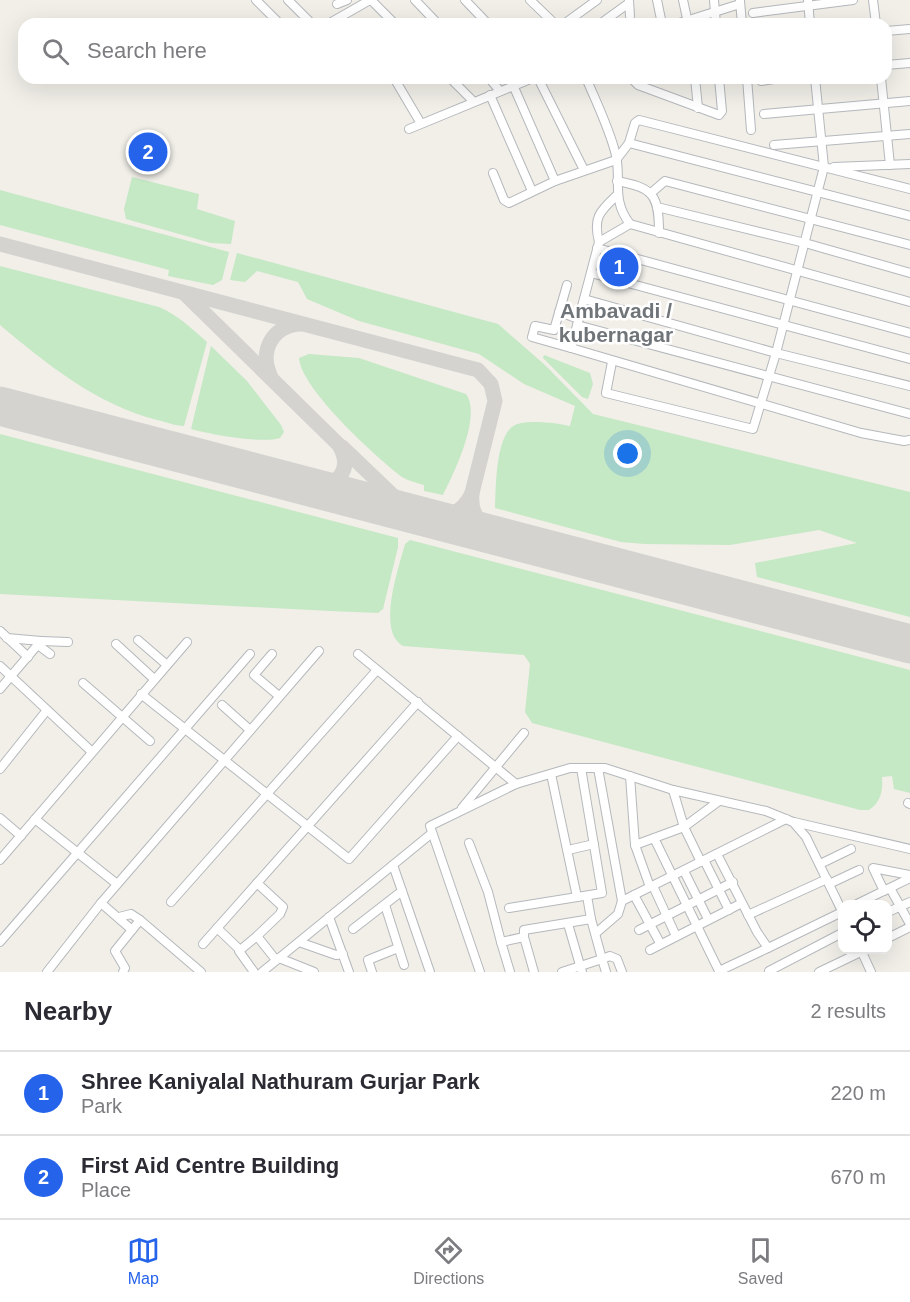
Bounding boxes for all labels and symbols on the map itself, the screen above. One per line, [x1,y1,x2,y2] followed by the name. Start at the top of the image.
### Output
[128,130,168,174] pin: 2
[600,244,638,290] pin: 1
[559,299,673,346] district label: Ambavadi / kubernagar
[613,439,642,468] your location

